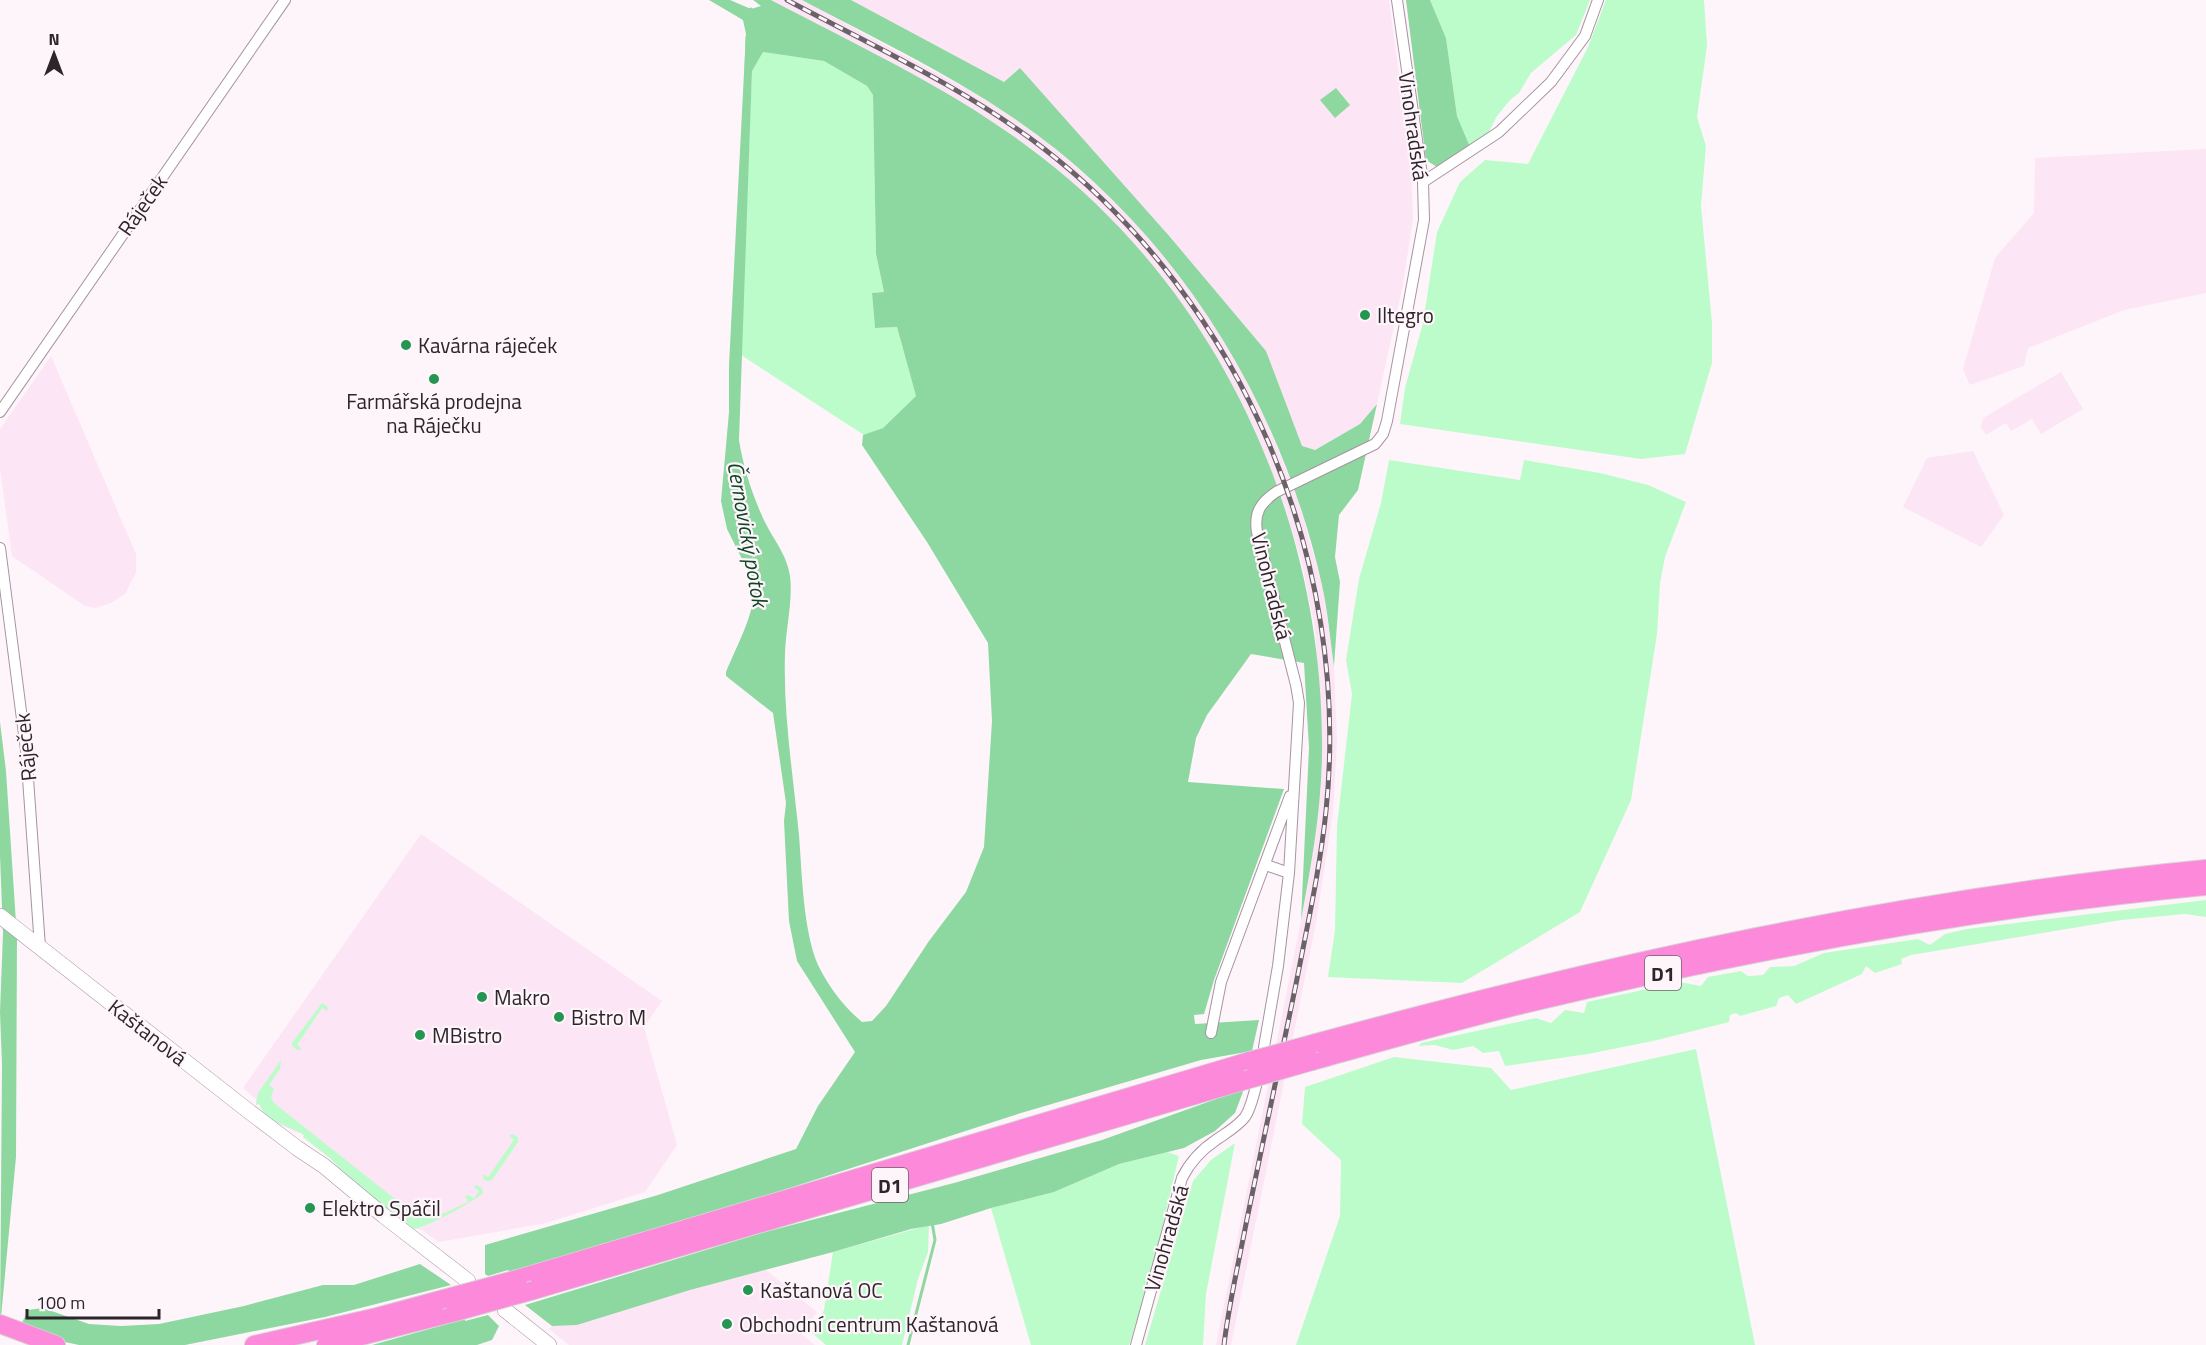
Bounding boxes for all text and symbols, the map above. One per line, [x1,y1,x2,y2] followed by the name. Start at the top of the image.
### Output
[24,24,84,84] north arrow
[48,27,60,51] text: N
[1391,69,1438,183] street label: Vinohradská
[109,168,175,242] street label: Ráječek
[1377,299,1434,331] place label: Iltegro
[1358,308,1372,322] marker: Iltegro
[418,329,557,361] place label: Kavárna ráječek
[399,338,413,352] marker: Kavárna ráječek
[427,372,441,386] marker: Farmářská prodejna na Ráječku
[346,385,522,441] place label: Farmářská prodejna na Ráječku
[718,459,778,611] water label: Černovický potok
[1243,529,1301,644] street label: Vinohradská
[6,711,44,783] street label: Ráječek
[1645,956,1681,990] road number: D1
[494,981,550,1013] place label: Makro
[475,990,489,1004] marker: Makro
[102,991,195,1073] street label: Kaštanová
[571,1001,646,1033] place label: Bistro M
[552,1010,566,1024] marker: Bistro M
[432,1019,502,1051] place label: MBistro
[413,1028,427,1042] marker: MBistro
[872,1168,908,1202] road number: D1
[1136,1180,1197,1295] street label: Vinohradská
[322,1192,441,1224] place label: Elektro Spáčil
[303,1201,317,1215] marker: Elektro Spáčil
[760,1274,883,1306] place label: Kaštanová OC
[27,1282,159,1320] scale bar
[741,1283,755,1297] marker: Kaštanová OC
[36,1289,85,1316] text: 100 m
[739,1308,999,1340] place label: Obchodní centrum Kaštanová
[720,1317,734,1331] marker: Obchodní centrum Kaštanová

